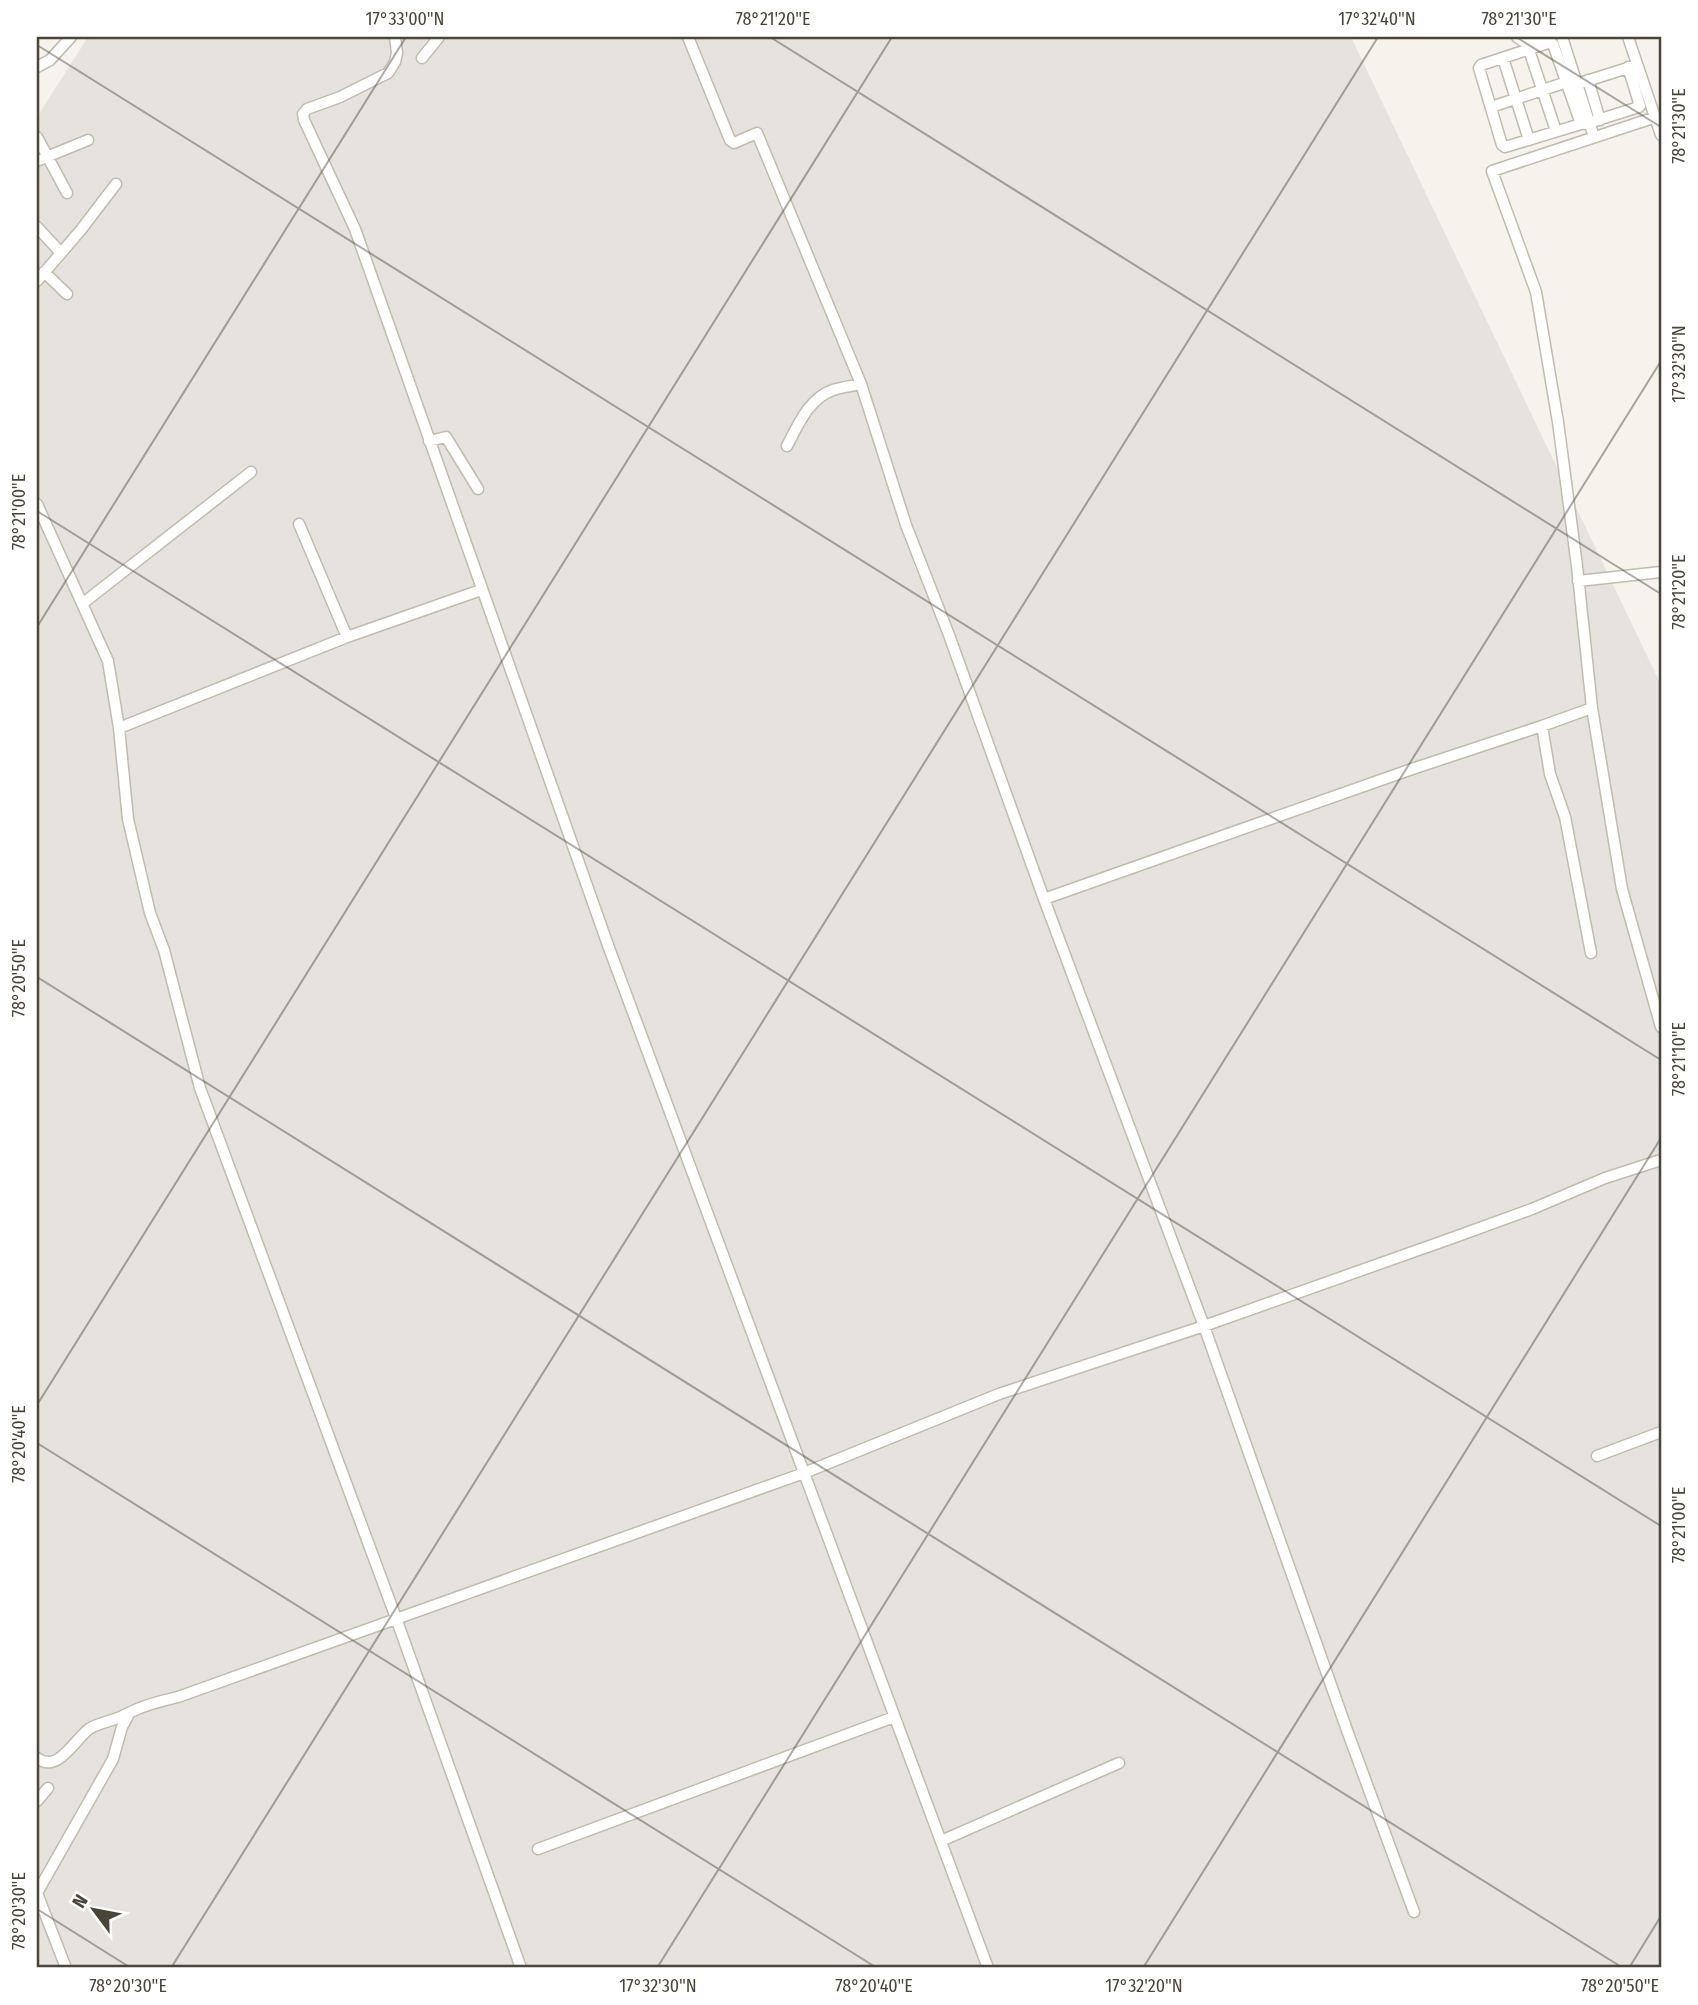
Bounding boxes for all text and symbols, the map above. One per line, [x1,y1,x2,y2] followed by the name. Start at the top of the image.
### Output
[366,8,444,30] text: 17°33'00"N
[736,8,810,30] text: 78°21'20"E
[1338,8,1416,30] text: 17°32'40"N
[1481,8,1557,30] text: 78°21'30"E
[1668,88,1690,164] text: 78°21'30"E
[1668,325,1690,403] text: 17°32'30"N
[8,474,30,550] text: 78°21'00"E
[1668,555,1690,629] text: 78°21'20"E
[8,939,30,1017] text: 78°20'50"E
[1668,1022,1690,1096] text: 78°21'10"E
[8,1405,30,1483] text: 78°20'40"E
[1668,1487,1690,1563] text: 78°21'00"E
[8,1872,30,1950] text: 78°20'30"E
[60,1876,130,1946] north arrow
[67,1890,93,1912] text: N
[89,1975,167,1997] text: 78°20'30"E
[619,1975,697,1997] text: 17°32'30"N
[835,1975,913,1997] text: 78°20'40"E
[1105,1975,1183,1997] text: 17°32'20"N
[1581,1975,1659,1997] text: 78°20'50"E

